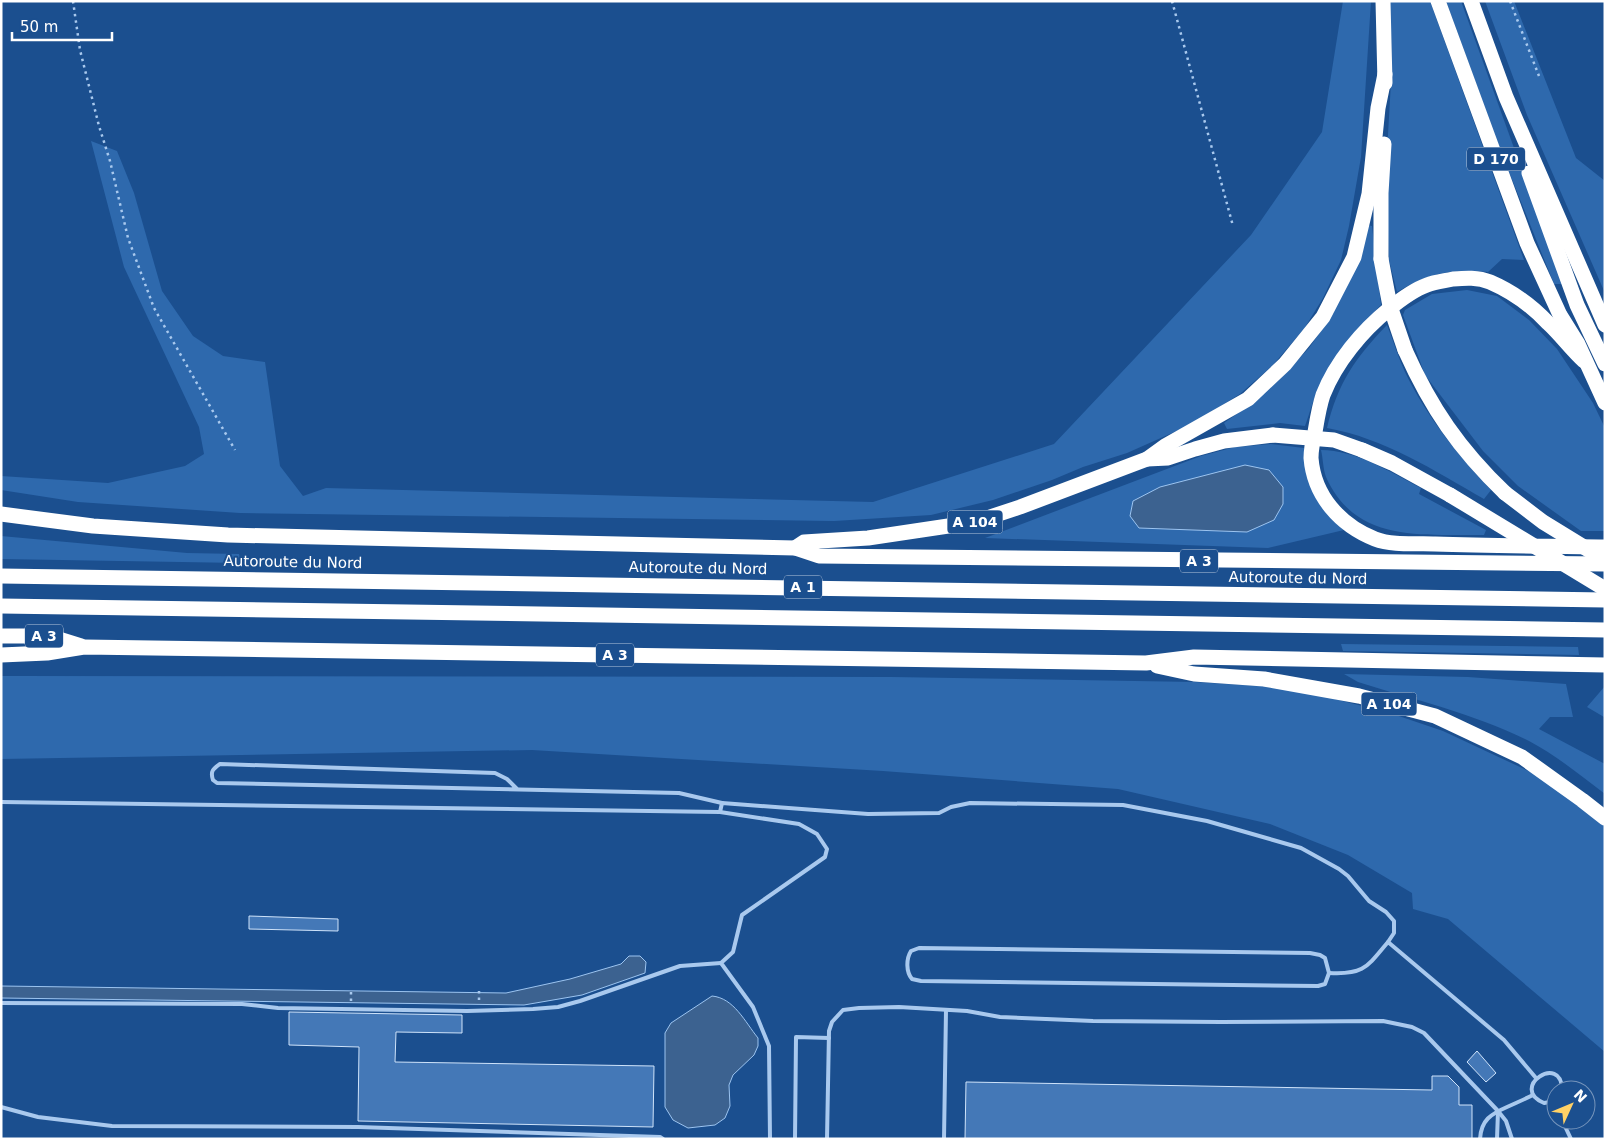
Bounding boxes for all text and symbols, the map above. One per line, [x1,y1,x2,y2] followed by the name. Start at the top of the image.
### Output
[12,10,112,42] scale bar
[20,18,58,36] text: 50 m
[1467,148,1525,170] road number: D 170
[948,511,1002,534] road number: A 104
[1180,550,1218,572] road number: A 3
[223,552,363,572] street label: Autoroute du Nord
[628,558,768,578] street label: Autoroute du Nord
[1228,568,1368,588] street label: Autoroute du Nord
[784,576,822,598] road number: A 1
[25,624,63,648] road number: A 3
[596,644,634,666] road number: A 3
[1362,692,1416,716] road number: A 104
[1546,1080,1596,1130] north arrow
[1571,1086,1590,1106] text: N

